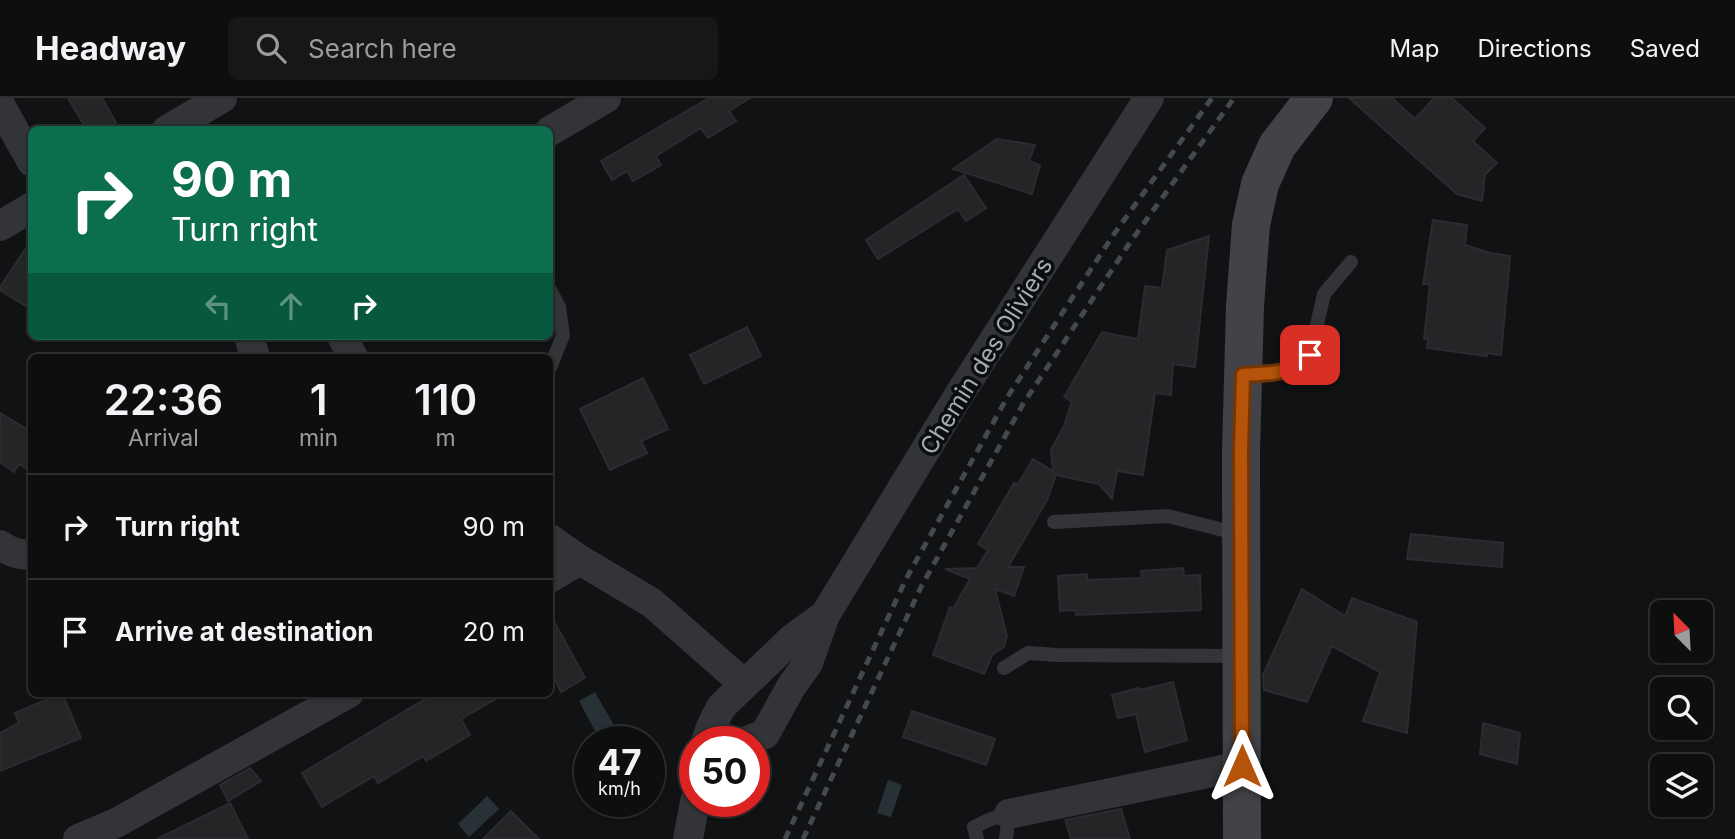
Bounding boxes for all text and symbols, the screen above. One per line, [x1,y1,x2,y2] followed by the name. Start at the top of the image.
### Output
[228,17,718,80] search box
[35,28,186,68] text: Headway
[252,29,290,67] icon: search
[308,33,457,64] text: Search here
[1390,34,1439,63] text: Map
[1477,34,1592,63] text: Directions
[1630,34,1700,63] text: Saved
[171,150,292,209] text: 90 m
[56,154,147,245] icon: right
[171,210,318,249] text: Turn right
[914,252,1058,460] street label: Chemin des Oliviers
[199,287,237,325] icon: left
[272,287,310,325] icon: ahead
[345,287,383,325] icon: right
[1280,325,1340,385] pin
[1291,336,1329,374] icon: arrive
[104,374,223,425] text: 22:36
[310,374,327,425] text: 1
[414,374,477,425] text: 110
[128,424,199,452] text: Arrival
[299,424,338,452] text: min
[436,424,456,452] text: m
[56,508,94,546] icon: right
[115,511,240,542] text: Turn right
[462,511,525,542] text: 90 m
[1650,600,1713,663] north arrow
[1650,600,1713,817] map controls
[56,613,94,651] icon: arrive
[115,616,374,647] text: Arrive at destination
[463,616,525,647] text: 20 m
[1650,677,1713,740] button: search
[679,726,770,817] speed limit sign: 50
[1205,729,1279,803] position arrow
[597,741,642,783] text: 47
[1650,754,1713,817] button: layers
[598,778,641,799] text: km/h

